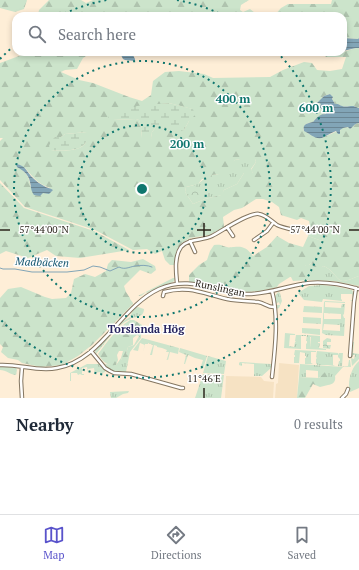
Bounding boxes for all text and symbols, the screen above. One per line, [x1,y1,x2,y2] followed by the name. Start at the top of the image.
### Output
[12,12,347,56] search box
[26,23,48,45] icon: search
[58,24,136,44] text: Search here
[216,91,250,106] text: 400 m
[299,100,333,115] text: 600 m
[170,136,204,151] text: 200 m
[135,182,149,196] centre of rings
[19,223,69,236] text: 57°44'00"N
[290,223,340,236] text: 57°44'00"N
[14,254,69,270] water label: Madbäcken
[194,276,246,300] street label: Runslingan
[108,322,185,336] district label: Torslanda Hög
[187,372,221,385] text: 11°46'E
[16,413,74,436] text: Nearby
[294,415,343,433] text: 0 results
[43,524,65,562] tab: Map
[151,524,202,562] tab: Directions
[288,524,316,562] tab: Saved

